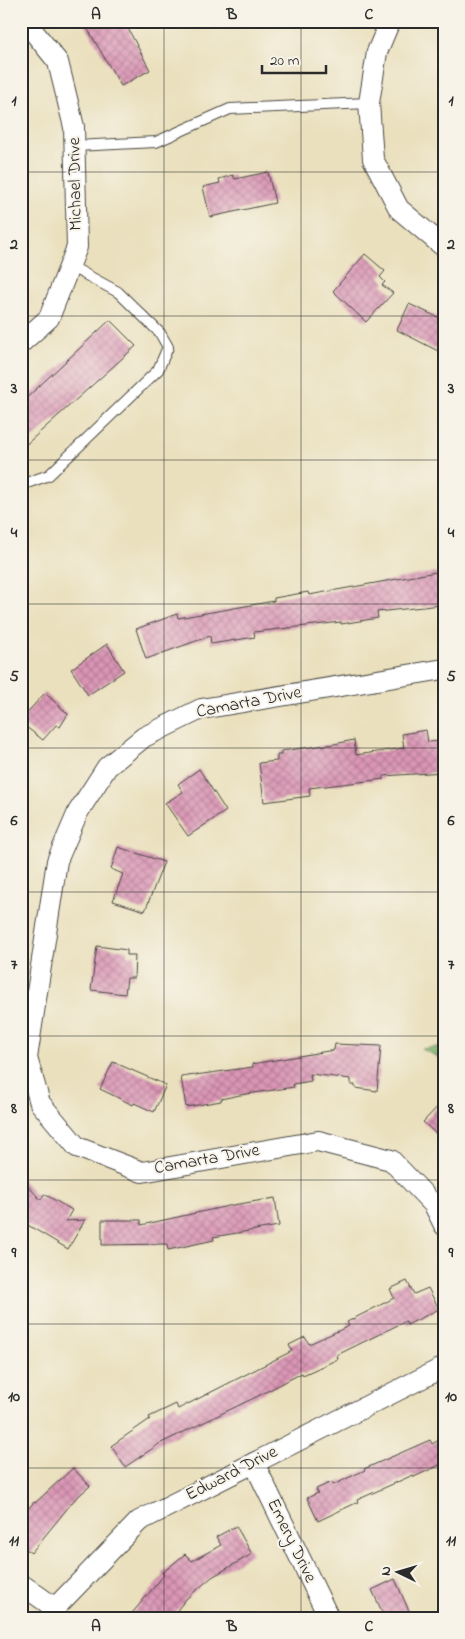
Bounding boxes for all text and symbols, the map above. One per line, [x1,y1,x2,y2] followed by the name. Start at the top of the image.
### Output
[91,3,101,27] text: A
[226,3,238,27] text: B
[365,3,374,27] text: C
[262,42,326,74] scale bar
[270,50,300,72] text: 20 m
[11,89,17,113] text: 1
[448,89,454,113] text: 1
[62,136,90,231] street label: Michael Drive
[9,233,18,257] text: 2
[446,233,455,257] text: 2
[10,377,18,401] text: 3
[447,377,455,401] text: 3
[10,521,18,545] text: 4
[447,521,455,545] text: 4
[9,665,19,689] text: 5
[446,665,456,689] text: 5
[194,680,305,726] street label: Camarta Drive
[9,809,18,833] text: 6
[446,809,455,833] text: 6
[11,953,18,977] text: 7
[448,953,455,977] text: 7
[10,1097,17,1121] text: 8
[447,1097,454,1121] text: 8
[152,1138,263,1182] street label: Camarta Drive
[11,1241,17,1265] text: 9
[448,1241,454,1265] text: 9
[8,1385,20,1409] text: 10
[445,1385,457,1409] text: 10
[181,1439,283,1508] street label: Edward Drive
[259,1495,323,1588] street label: Emery Drive
[9,1529,20,1553] text: 11
[446,1529,457,1553] text: 11
[372,1546,422,1596] north arrow
[376,1565,397,1577] text: N
[91,1615,101,1639] text: A
[226,1615,238,1639] text: B
[365,1615,374,1639] text: C

